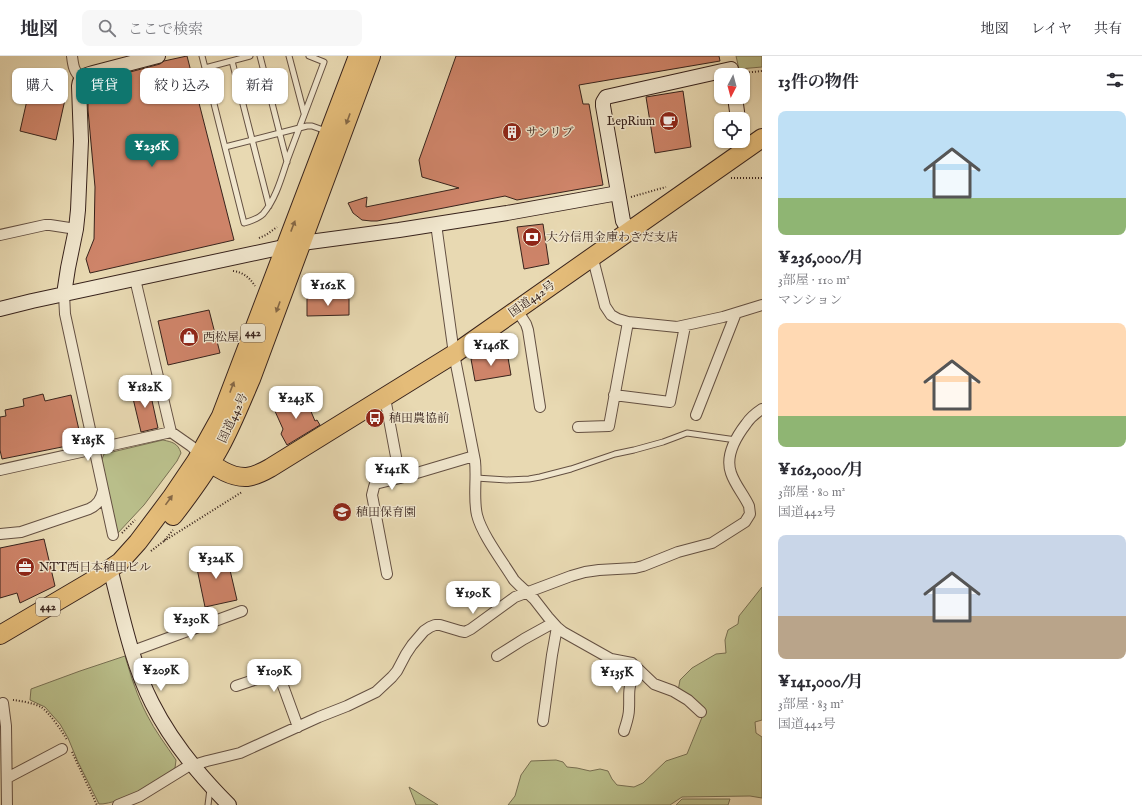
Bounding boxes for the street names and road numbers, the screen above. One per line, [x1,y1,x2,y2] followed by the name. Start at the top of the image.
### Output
[506,278,558,320] street label: 国道442号
[241,324,265,342] road number: 442
[215,391,251,445] street label: 国道442号
[36,598,60,616] road number: 442

